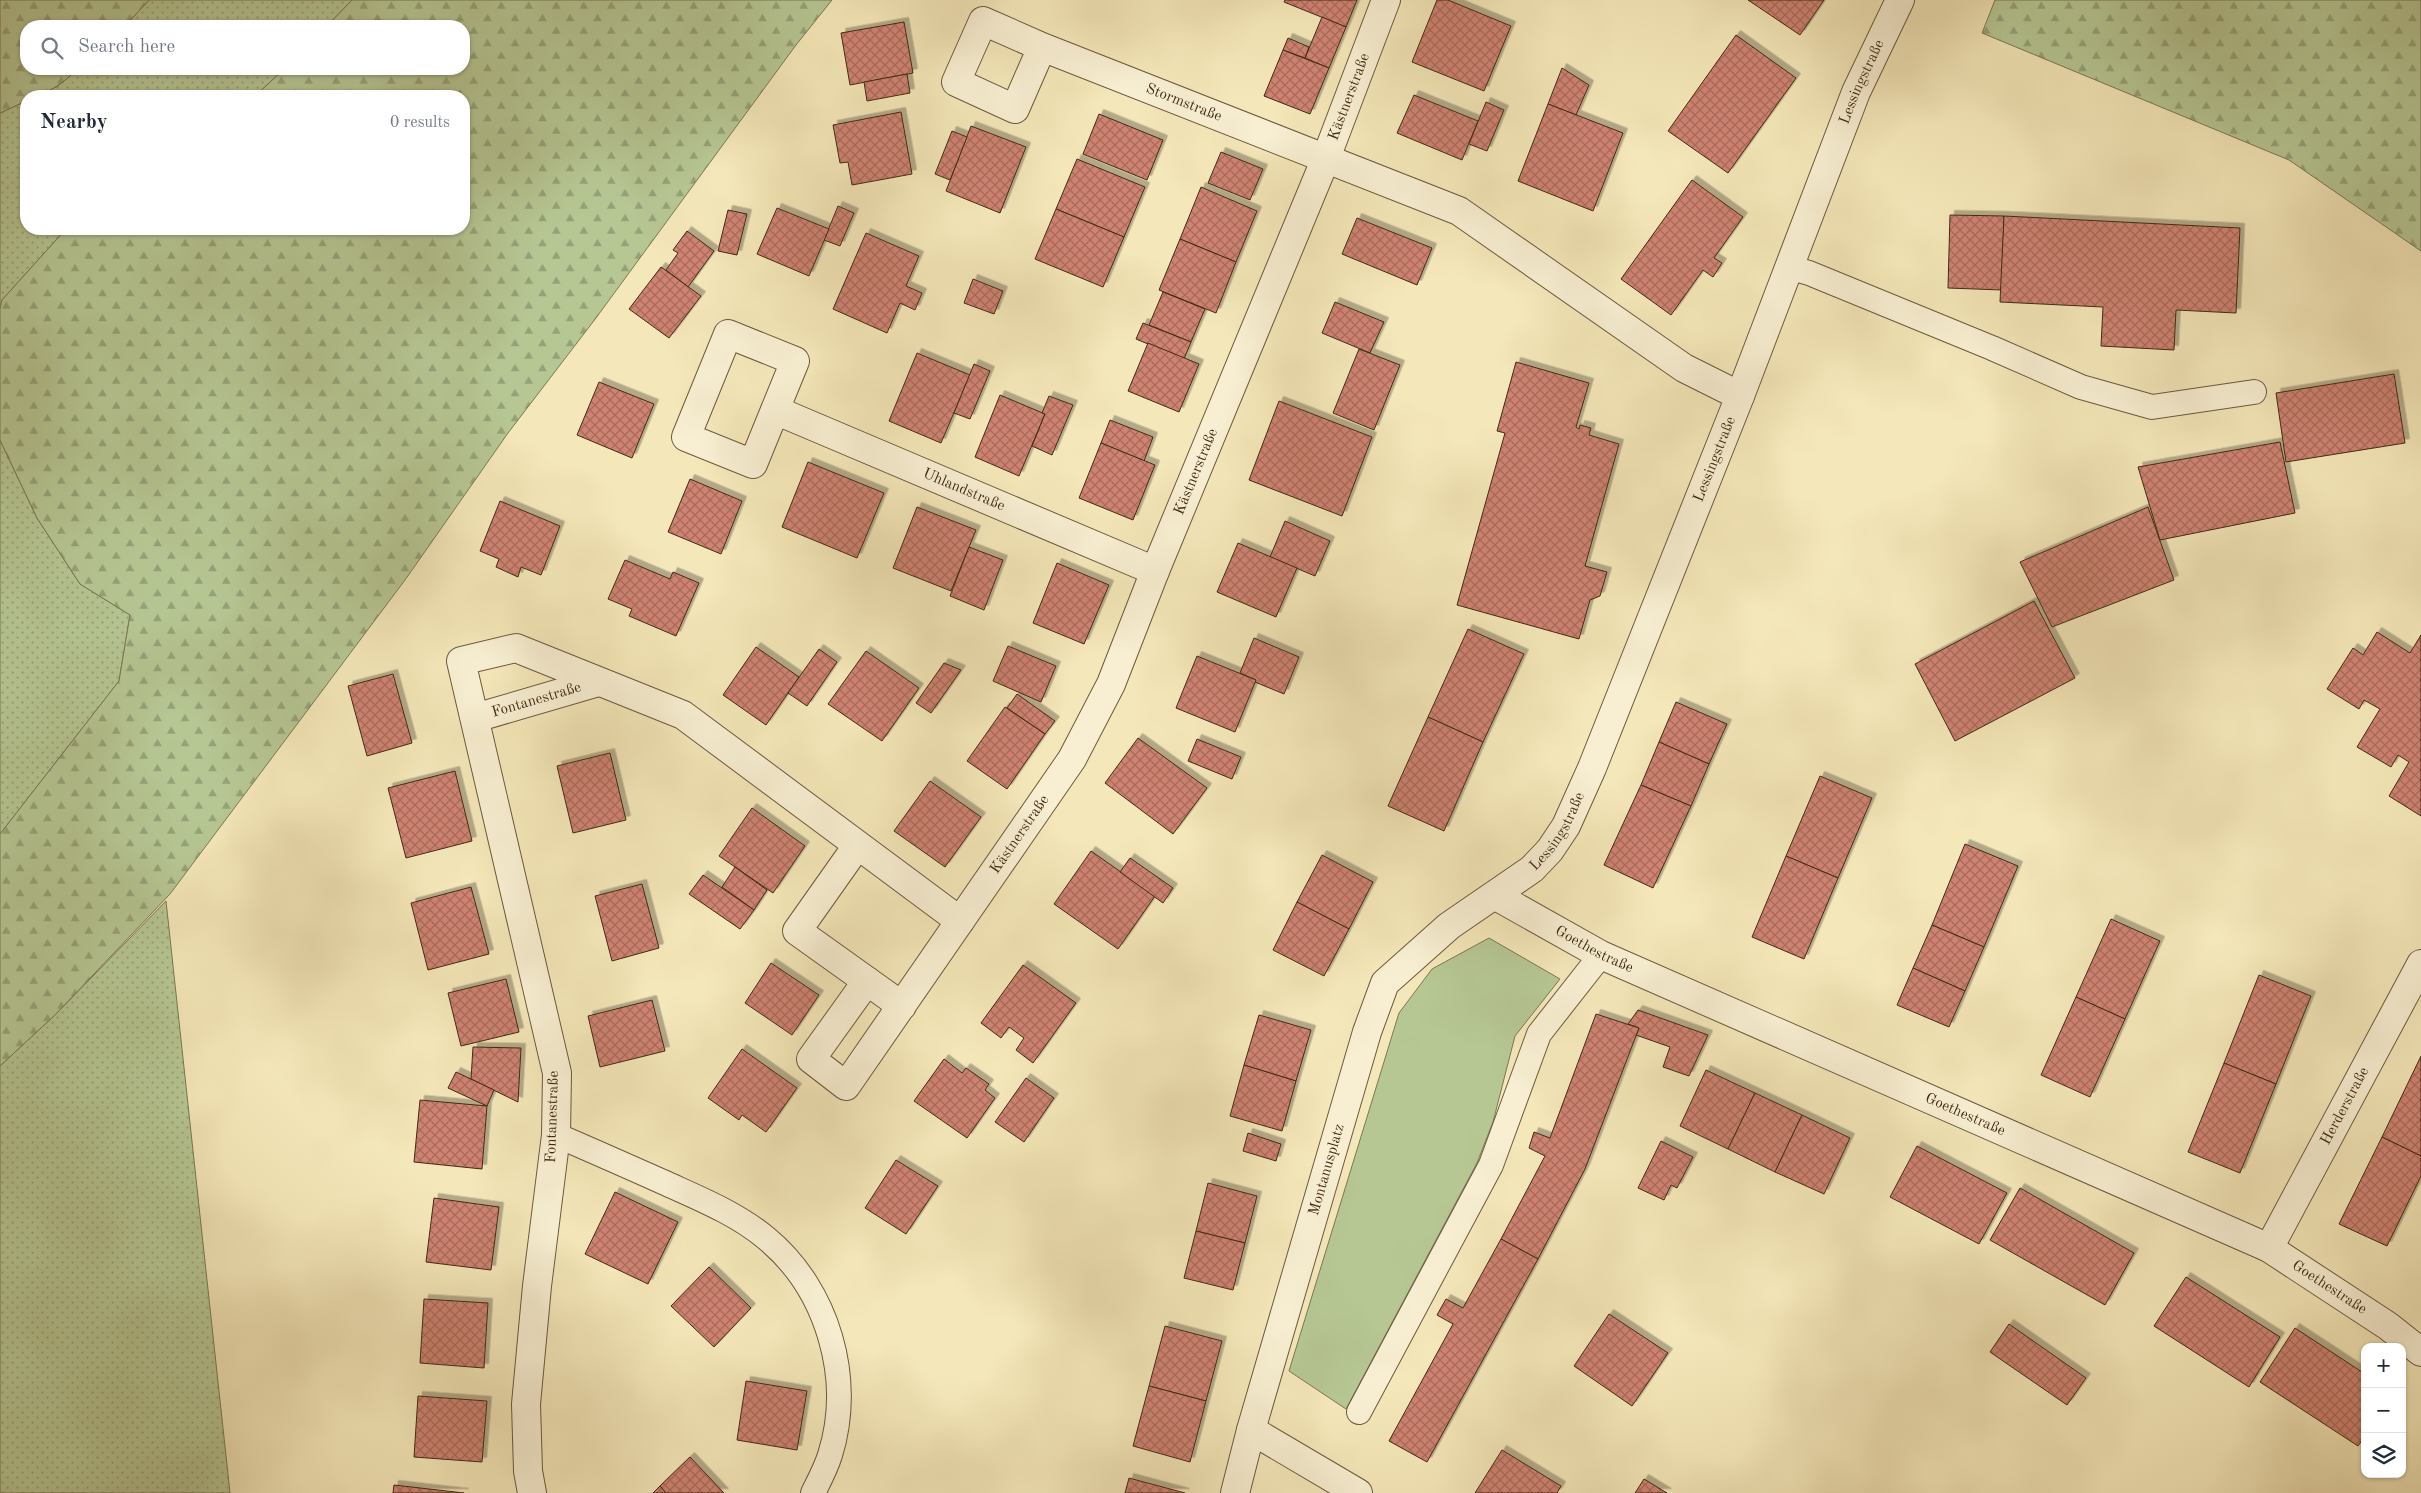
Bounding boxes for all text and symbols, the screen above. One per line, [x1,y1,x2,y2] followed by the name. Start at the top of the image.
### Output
[20,20,470,75] search box
[38,34,66,62] icon: search
[1837,37,1887,126] street label: Lessingstraße
[78,38,175,57] text: Search here
[1326,51,1373,142] street label: Kästnerstraße
[1144,81,1224,124] street label: Stormstraße
[40,112,108,133] text: Nearby
[390,115,450,131] text: 0 results
[1691,414,1739,504] street label: Lessingstraße
[1172,426,1221,517] street label: Kästnerstraße
[921,466,1007,514] street label: Uhlandstraße
[490,680,583,720] street label: Fontanestraße
[1527,790,1588,874] street label: Lessingstraße
[988,792,1052,877] street label: Kästnerstraße
[1553,923,1636,976] street label: Goethestraße
[2318,1065,2372,1147] street label: Herderstraße
[544,1070,562,1163] street label: Fontanestraße
[1923,1091,2007,1139] street label: Goethestraße
[1306,1122,1347,1217] street label: Montanusplatz
[2289,1258,2369,1317] street label: Goethestraße
[2361,1343,2406,1478] map controls
[2361,1343,2406,1388] button: +
[2361,1388,2406,1433] button: −
[2361,1433,2406,1478] button: layers

